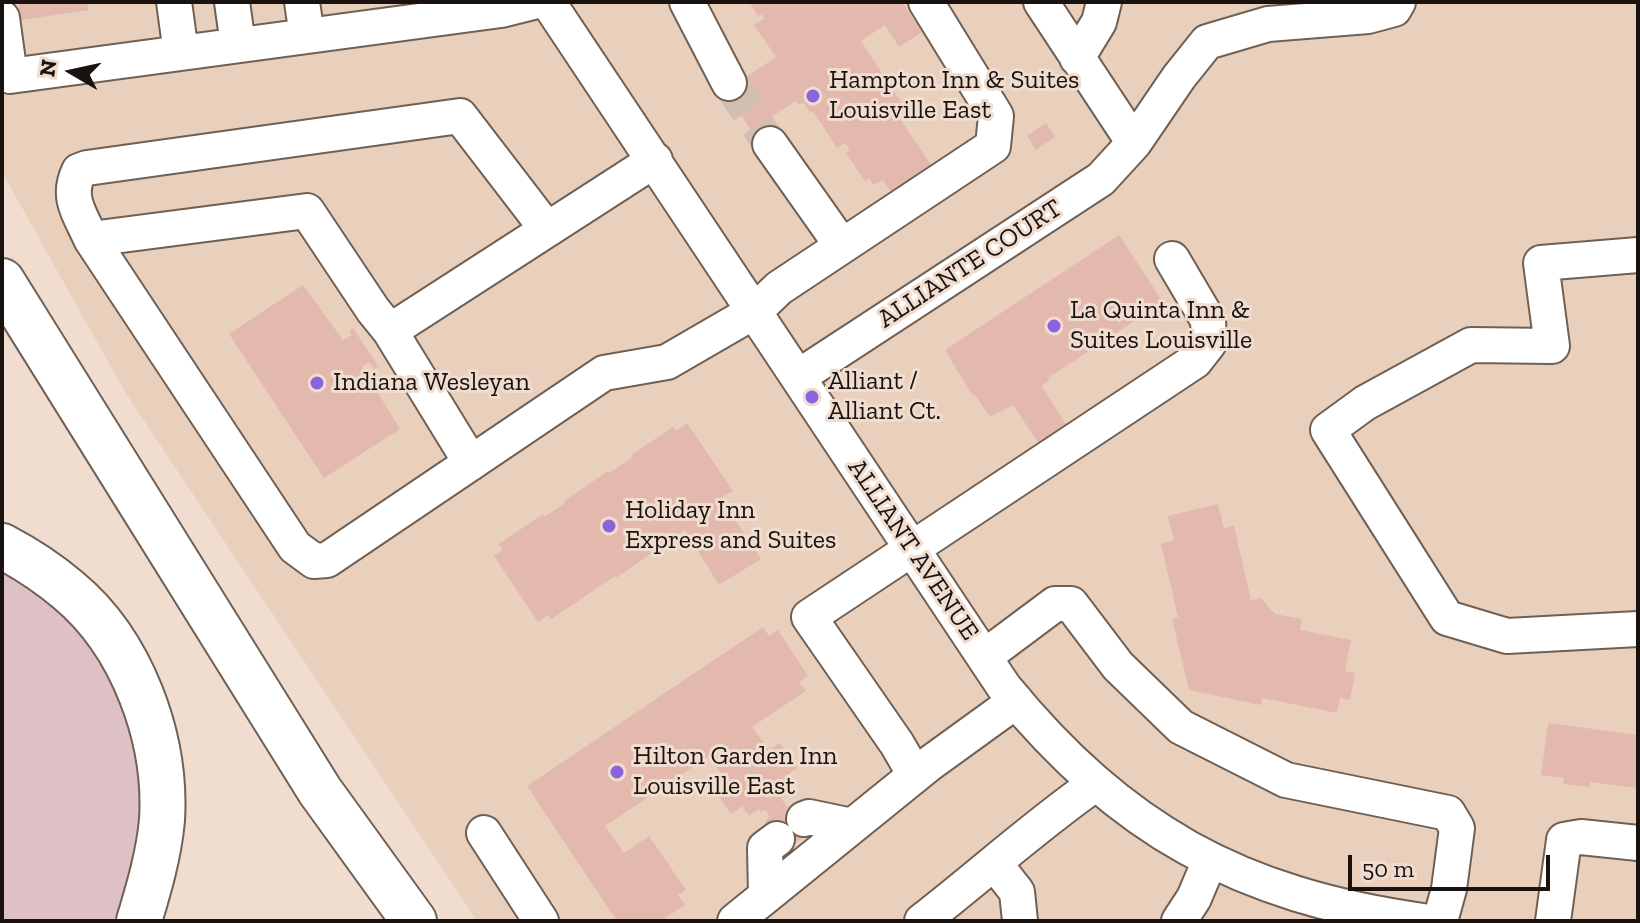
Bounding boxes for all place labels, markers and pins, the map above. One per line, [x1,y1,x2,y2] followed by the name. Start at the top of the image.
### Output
[829,65,1079,126] place label: Hampton Inn & Suites Louisville East
[804,87,822,105] marker: Hampton Inn & Suites Louisville East
[1070,295,1252,356] place label: La Quinta Inn & Suites Louisville
[1045,317,1063,335] marker: La Quinta Inn & Suites Louisville
[828,366,941,428] place label: Alliant / Alliant Ct.
[333,367,530,399] place label: Indiana Wesleyan
[308,374,326,392] marker: Indiana Wesleyan
[803,388,821,406] marker: Alliant / Alliant Ct.
[625,495,836,556] place label: Holiday Inn Express and Suites
[600,517,618,535] marker: Holiday Inn Express and Suites
[633,741,838,802] place label: Hilton Garden Inn Louisville East
[608,763,626,781] marker: Hilton Garden Inn Louisville East

